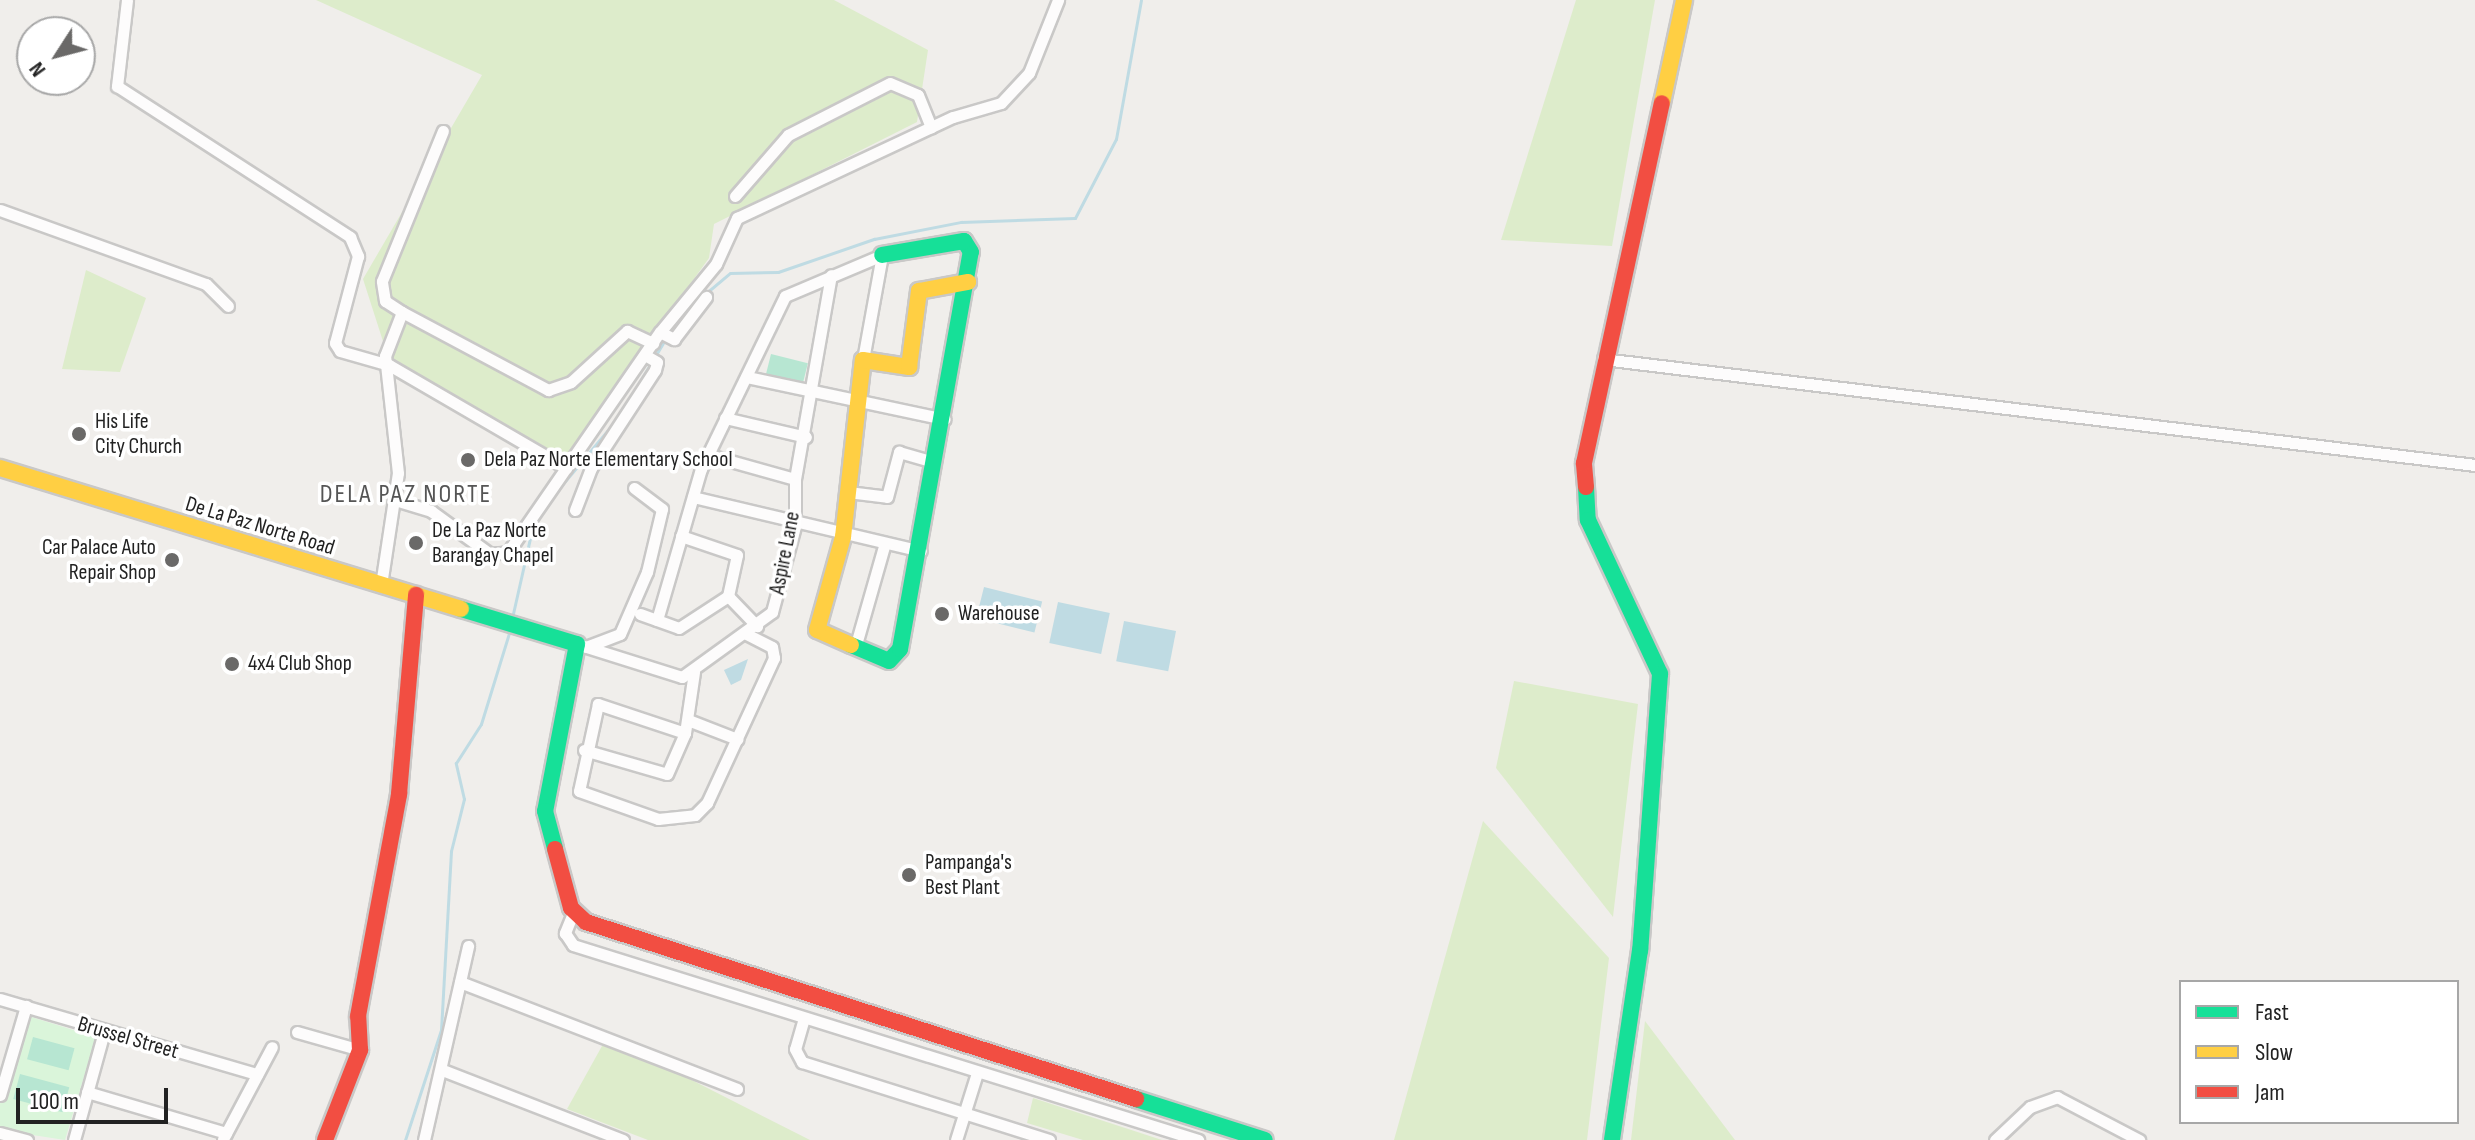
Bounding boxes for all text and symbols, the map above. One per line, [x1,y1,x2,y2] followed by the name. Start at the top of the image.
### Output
[16,16,96,96] north arrow
[23,57,52,82] text: N
[95,408,182,460] place label: His Life City Church
[70,425,88,443] marker: His Life City Church
[484,447,732,473] place label: Dela Paz Norte Elementary School
[459,451,477,469] marker: Dela Paz Norte Elementary School
[320,479,492,511] district label: DELA PAZ NORTE
[182,491,338,561] street label: De La Paz Norte Road
[764,509,806,597] street label: Aspire Lane
[432,517,554,568] place label: De La Paz Norte Barangay Chapel
[42,534,156,586] place label: Car Palace Auto Repair Shop
[407,534,425,552] marker: De La Paz Norte Barangay Chapel
[163,551,181,569] marker: Car Palace Auto Repair Shop
[958,601,1039,627] place label: Warehouse
[933,605,951,623] marker: Warehouse
[248,651,352,677] place label: 4x4 Club Shop
[223,655,241,673] marker: 4x4 Club Shop
[925,849,1012,900] place label: Pampanga's Best Plant
[900,866,918,884] marker: Pampanga's Best Plant
[2179,980,2459,1124] legend
[2255,998,2289,1027] text: Fast
[75,1011,181,1065] street label: Brussel Street
[2255,1038,2293,1067] text: Slow
[20,1072,172,1122] scale bar
[2255,1078,2285,1107] text: Jam
[30,1087,79,1116] text: 100 m

